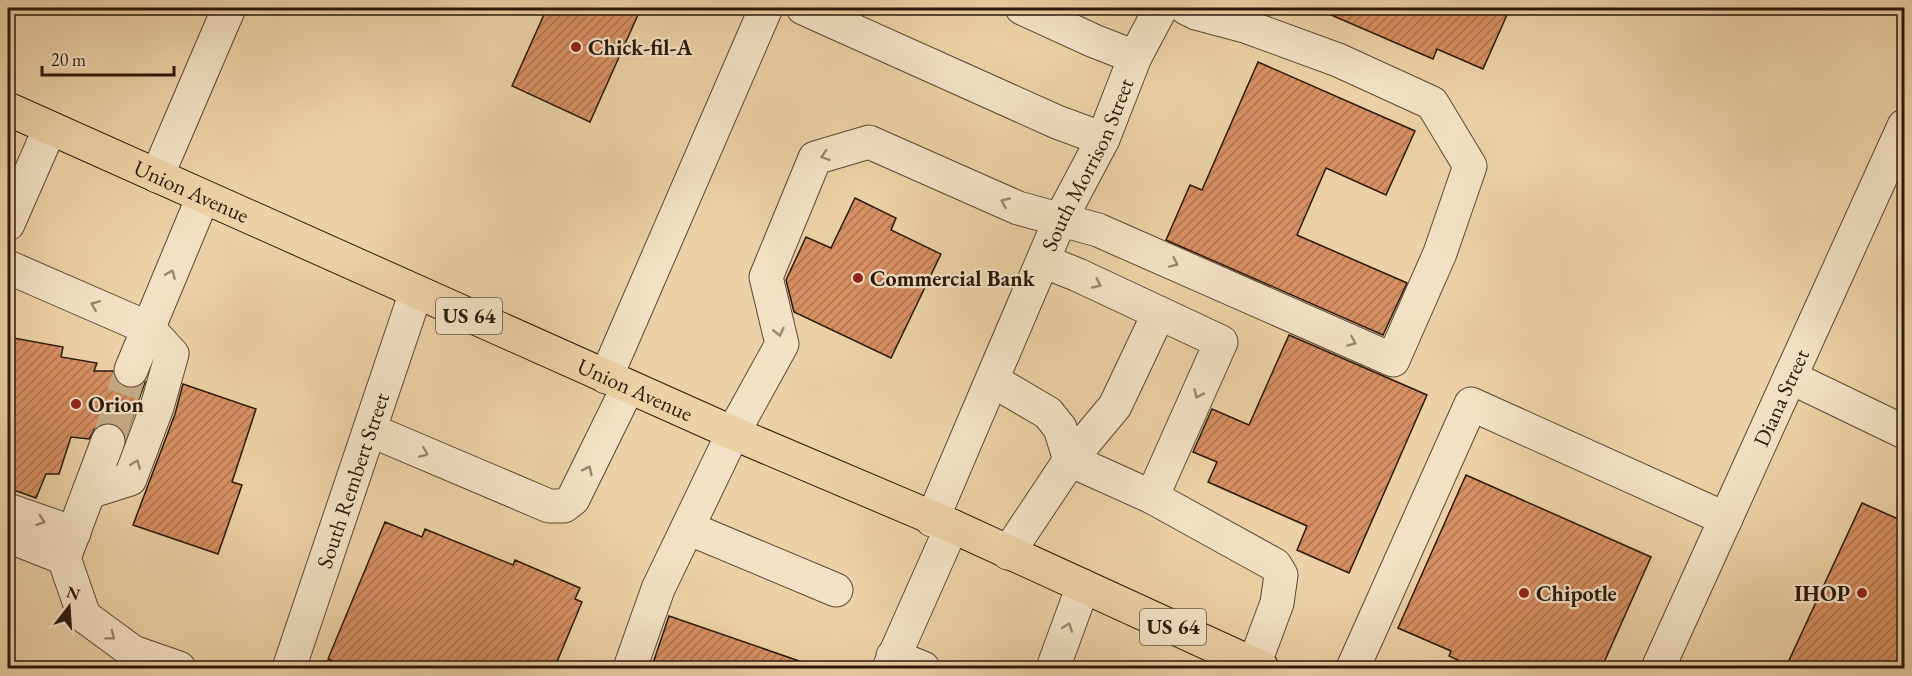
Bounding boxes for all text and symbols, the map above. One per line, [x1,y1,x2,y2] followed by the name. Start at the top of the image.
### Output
[588,33,692,62] place label: Chick-fil-A
[42,39,174,77] scale bar
[569,40,583,54] marker: Chick-fil-A
[51,48,86,71] text: 20 m
[1034,74,1140,256] street label: South Morrison Street
[820,148,830,161] one-way arrow
[129,153,254,230] street label: Union Avenue
[1000,197,1011,209] one-way arrow
[1167,256,1178,268] one-way arrow
[870,264,1036,293] place label: Commercial Bank
[164,269,176,280] one-way arrow
[851,271,865,285] marker: Commercial Bank
[1090,276,1101,288] one-way arrow
[436,298,502,334] road number: US 64
[90,300,101,312] one-way arrow
[772,327,785,337] one-way arrow
[1346,334,1357,346] one-way arrow
[1747,344,1816,451] street label: Diana Street
[573,351,698,428] street label: Union Avenue
[1193,388,1205,399] one-way arrow
[310,389,396,572] street label: South Rembert Street
[88,390,144,419] place label: Orion
[69,397,83,411] marker: Orion
[417,446,428,458] one-way arrow
[128,459,141,470] one-way arrow
[580,465,592,476] one-way arrow
[35,514,46,527] one-way arrow
[39,577,99,637] north arrow
[1536,579,1617,608] place label: Chipotle
[1794,579,1850,608] place label: IHOP
[64,581,83,605] text: N
[1517,586,1531,600] marker: Chipotle
[1855,586,1869,600] marker: IHOP
[1140,609,1206,645] road number: US 64
[1060,623,1073,633] one-way arrow
[104,628,115,639] one-way arrow

